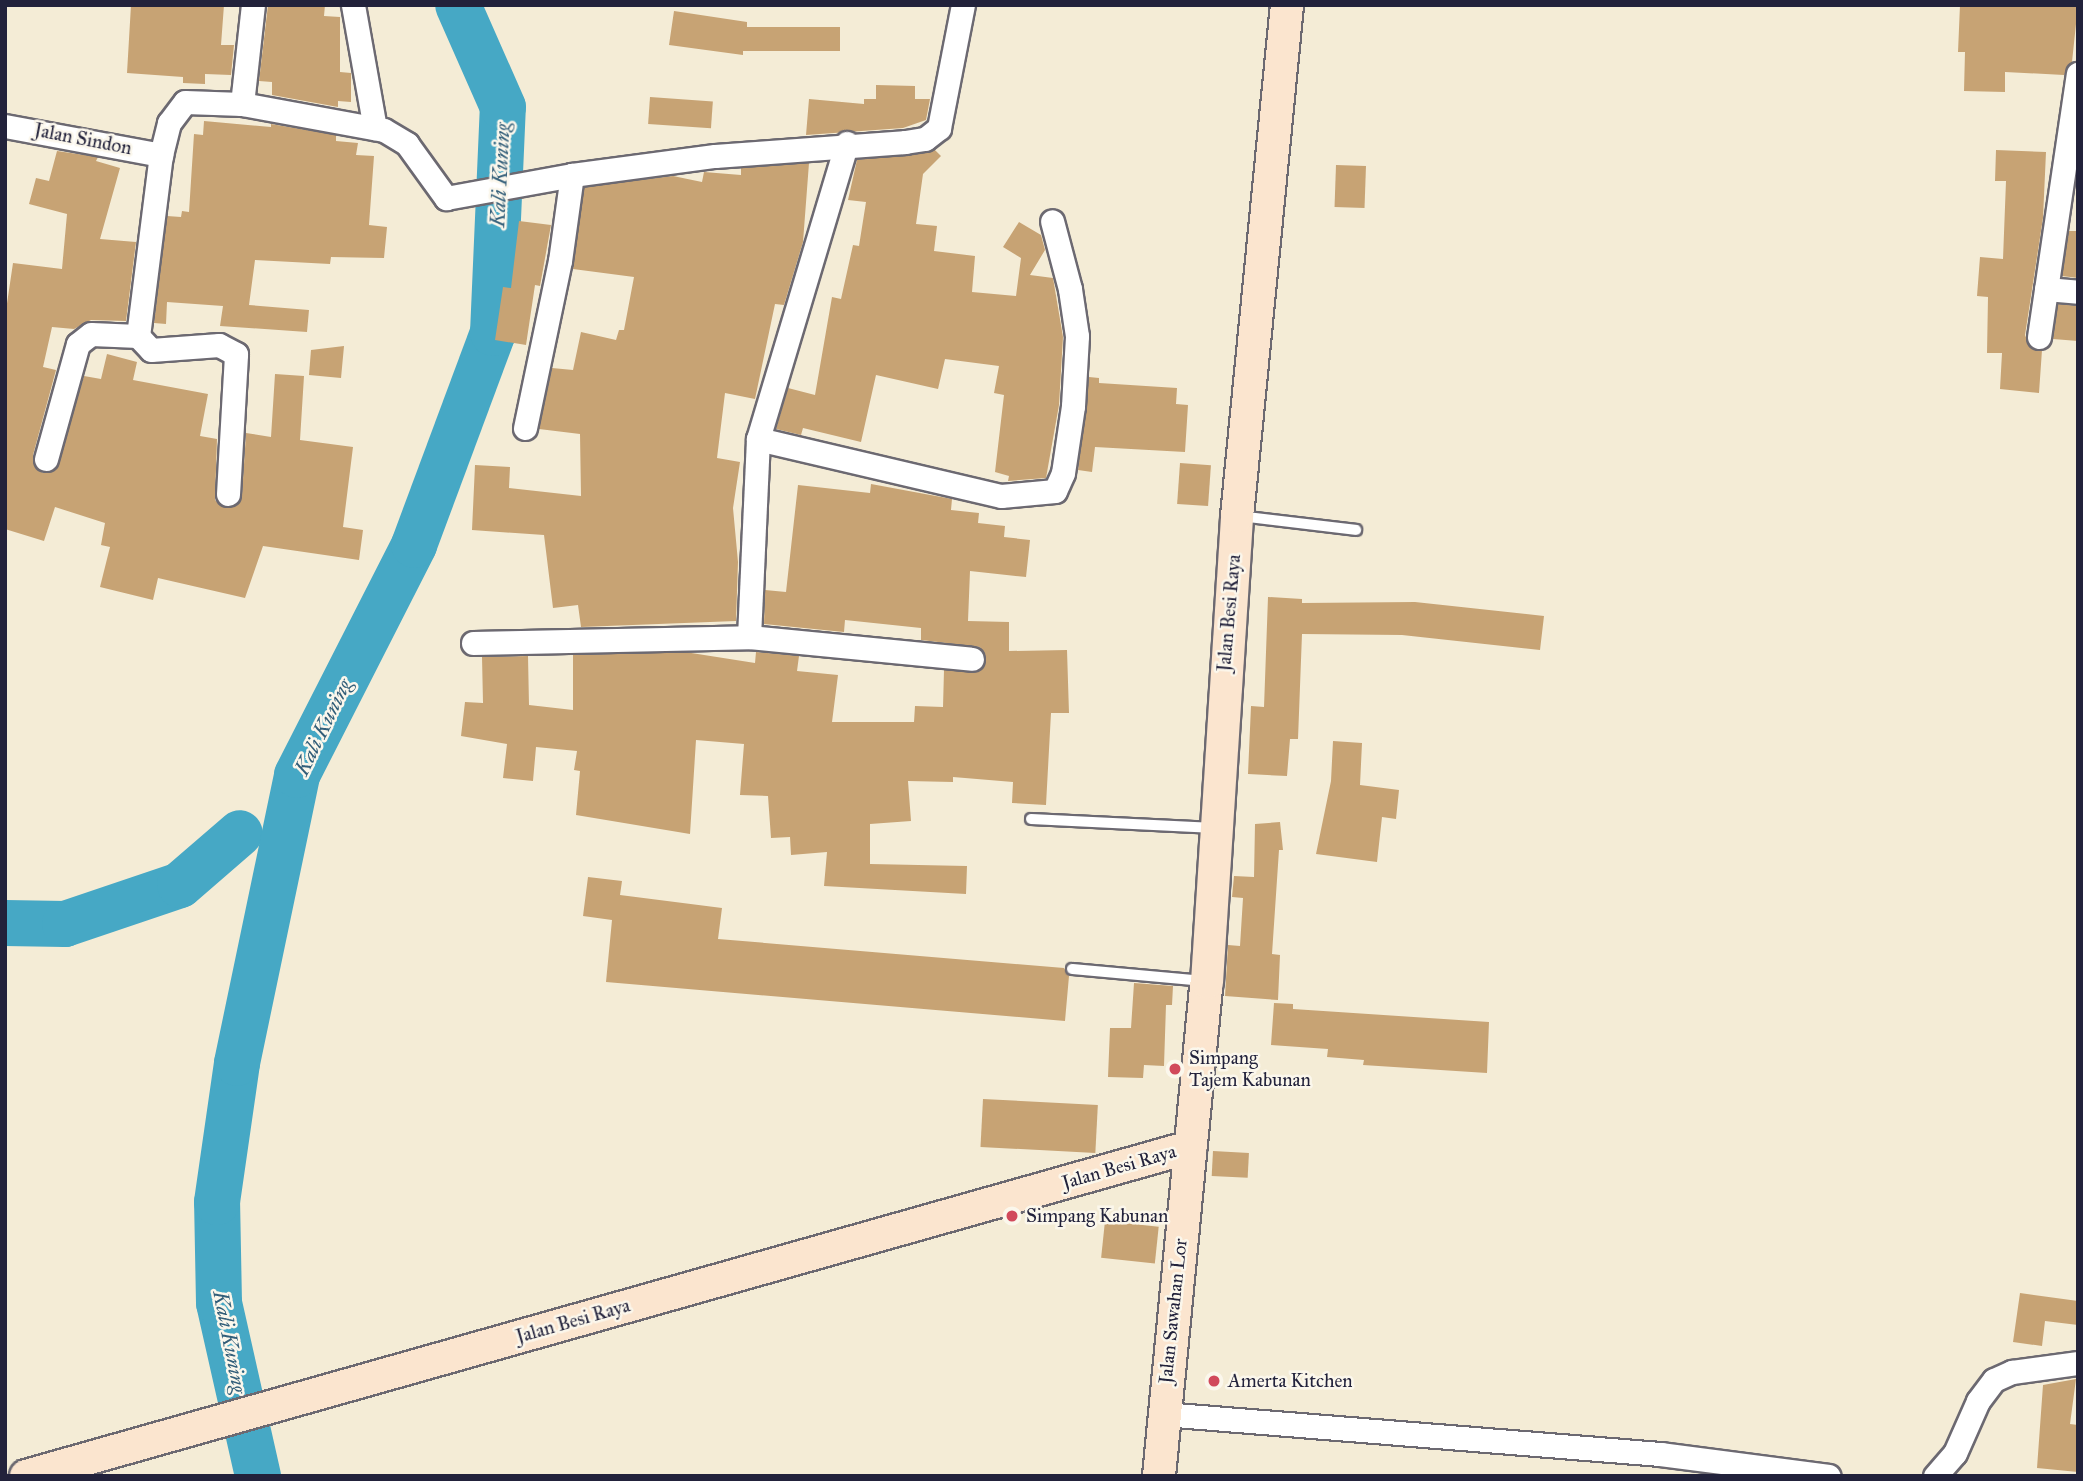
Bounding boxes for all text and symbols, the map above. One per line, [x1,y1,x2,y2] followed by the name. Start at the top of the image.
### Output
[32,118,134,160] street label: Jalan Sindon
[485,122,515,228] water label: Kali Kuning
[1213,553,1245,673] street label: Jalan Besi Raya
[289,675,357,779] water label: Kali Kuning
[1189,1047,1311,1091] place label: Simpang Tajem Kabunan
[1167,1061,1183,1077] marker: Simpang Tajem Kabunan
[1059,1140,1179,1194] street label: Jalan Besi Raya
[1026,1205,1168,1227] place label: Simpang Kabunan
[1004,1208,1020,1224] marker: Simpang Kabunan
[1154,1237,1192,1385] street label: Jalan Sawahan Lor
[208,1289,252,1395] water label: Kali Kuning
[513,1294,633,1348] street label: Jalan Besi Raya
[1228,1370,1353,1392] place label: Amerta Kitchen
[1206,1373,1222,1389] marker: Amerta Kitchen

